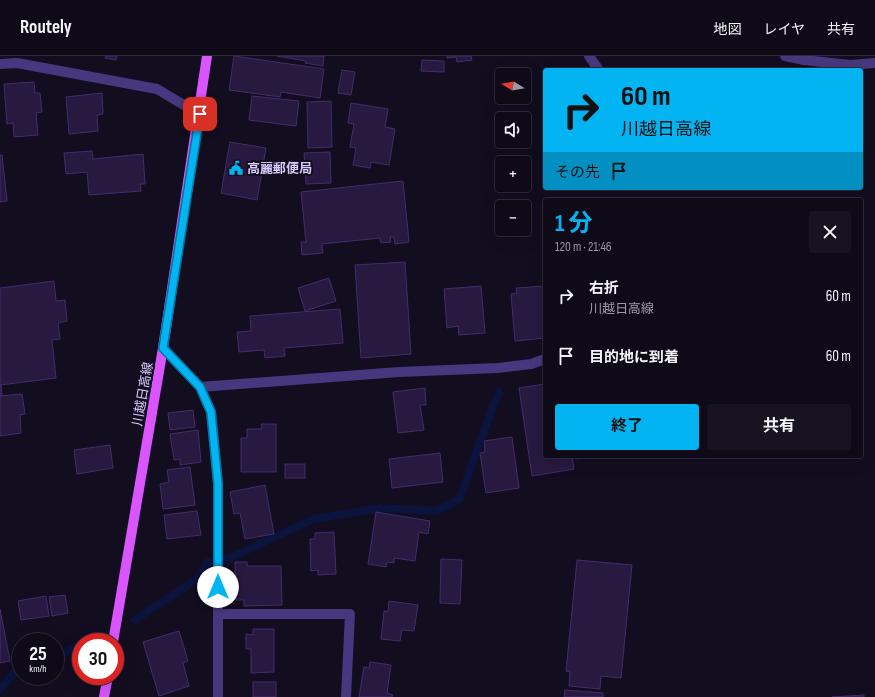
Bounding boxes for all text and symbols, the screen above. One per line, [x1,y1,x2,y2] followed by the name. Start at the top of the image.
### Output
[20,16,72,39] text: Routely
[713,21,741,38] text: 地図
[763,21,805,38] text: レイヤ
[827,21,855,38] text: 共有
[495,68,531,104] north arrow
[495,68,531,236] map controls
[621,80,670,113] text: 60 m
[555,84,607,136] icon: right
[183,97,217,131] pin
[189,103,211,125] icon: arrive
[495,112,531,148] button: sound
[621,119,711,140] text: 川越日高線
[495,156,531,192] button: +
[228,160,244,176] public building icon: 高麗郵便局
[608,160,630,182] icon: arrive
[247,161,312,177] place label: 高麗郵便局
[555,163,600,182] text: その先
[495,200,531,236] button: −
[555,209,592,238] text: 1 分
[809,211,851,253] button: close
[555,239,612,255] text: 120 m · 21:46
[589,279,619,298] text: 右折
[555,285,577,307] icon: right
[826,287,851,306] text: 60 m
[589,301,654,317] text: 川越日高線
[555,345,577,367] icon: arrive
[826,347,851,366] text: 60 m
[589,348,679,367] text: 目的地に到着
[129,361,157,428] street label: 川越日高線
[555,404,699,450] button: 終了
[707,404,851,450] button: 共有
[197,566,239,608] position arrow
[72,633,124,685] speed limit sign: 30
[29,642,47,666] text: 25
[29,663,47,675] text: km/h

